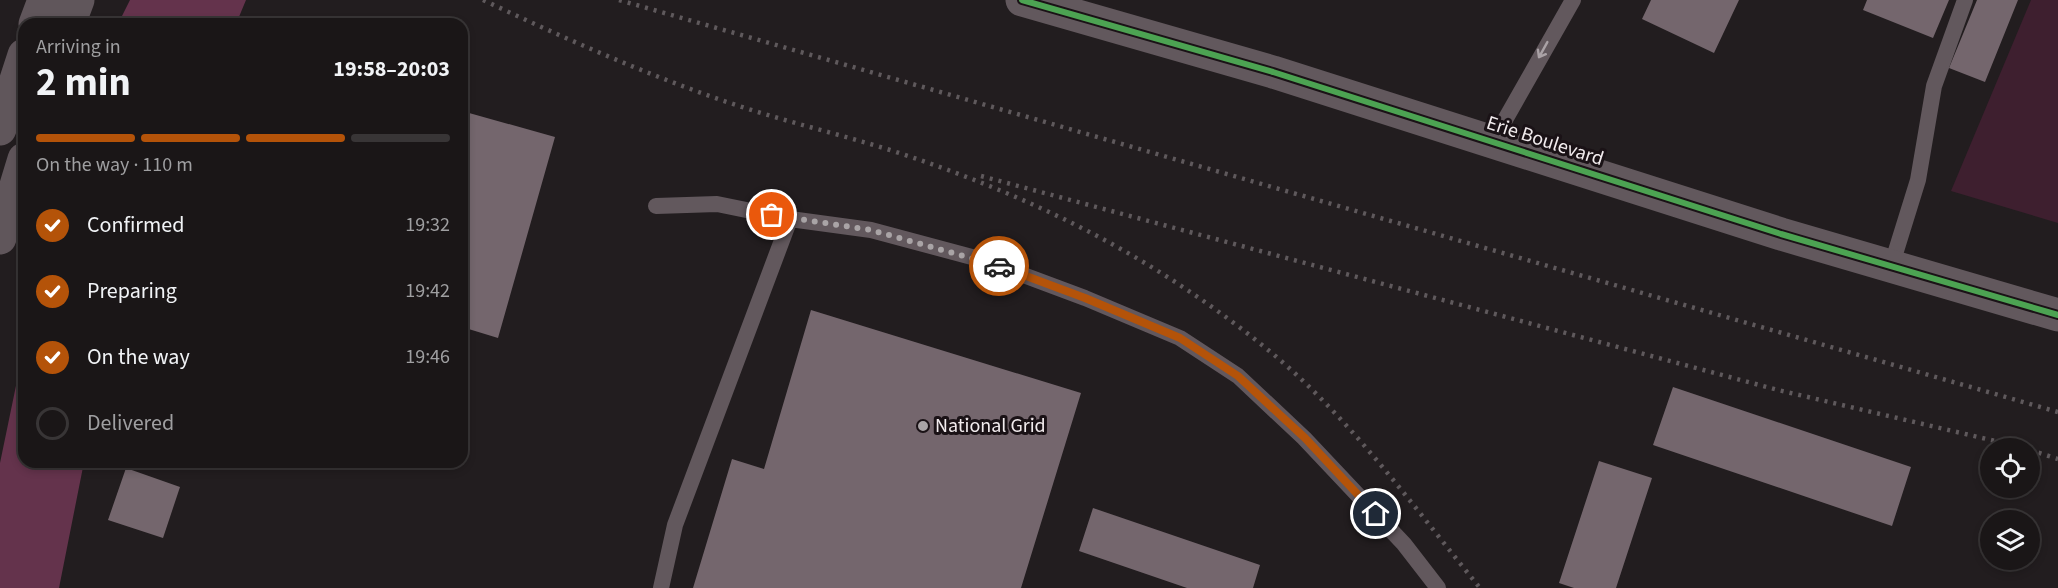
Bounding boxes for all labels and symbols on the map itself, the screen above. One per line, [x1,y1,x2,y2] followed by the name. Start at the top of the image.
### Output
[1537,41,1548,59] one-way arrow
[1483,109,1607,173] street label: Erie Boulevard
[746,189,797,240] pin
[969,236,1029,296] courier
[935,412,1046,440] place label: National Grid
[916,419,930,433] marker: National Grid
[1350,488,1401,539] pin

